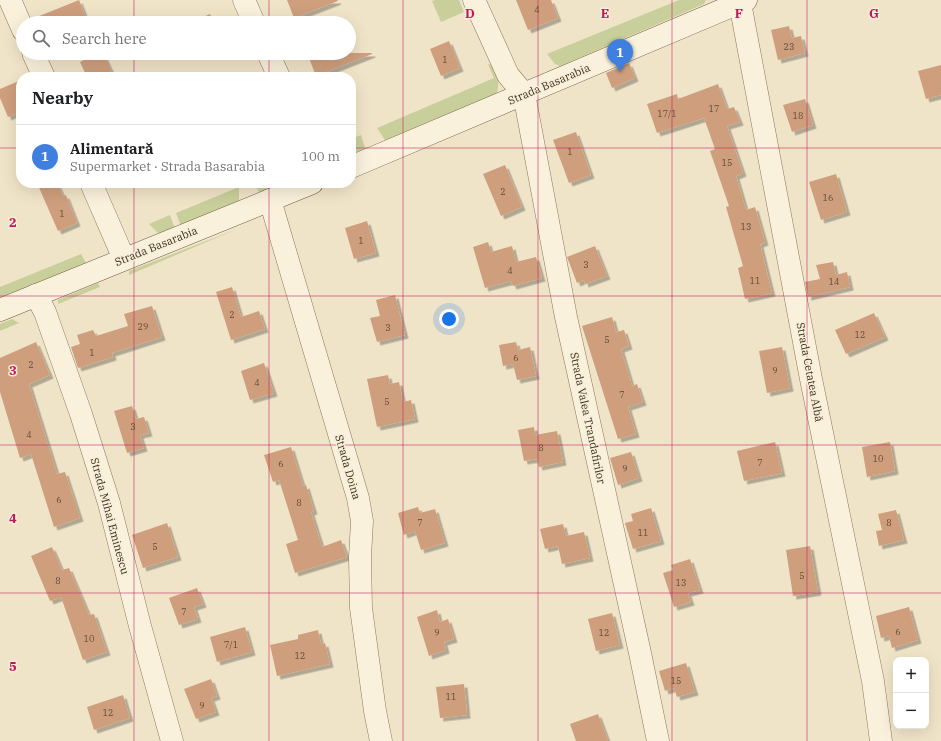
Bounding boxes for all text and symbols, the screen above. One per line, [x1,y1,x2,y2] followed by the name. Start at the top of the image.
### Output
[534,4,540,15] house number: 4
[465,5,475,22] text: D
[601,5,609,22] text: E
[735,5,743,22] text: F
[869,5,879,22] text: G
[16,16,356,60] search box
[30,27,52,49] icon: search
[62,29,147,48] text: Search here
[607,39,633,72] pin: 1
[784,41,794,52] house number: 23
[442,54,448,65] house number: 1
[506,60,592,108] street label: Strada Basarabia
[32,87,93,109] text: Nearby
[709,103,719,114] house number: 17
[657,108,677,119] house number: 17/1
[793,110,803,121] house number: 18
[70,139,154,158] text: Alimentară
[567,146,573,157] house number: 1
[41,148,49,165] text: 1
[301,148,340,165] text: 100 m
[722,157,732,168] house number: 15
[70,158,265,175] text: Supermarket · Strada Basarabia
[500,186,506,197] house number: 2
[823,192,833,203] house number: 16
[59,208,65,219] house number: 1
[9,214,17,231] text: 2
[741,221,751,232] house number: 13
[113,223,199,269] street label: Strada Basarabia
[358,235,364,246] house number: 1
[583,259,589,270] house number: 3
[507,265,513,276] house number: 4
[750,275,760,286] house number: 11
[829,276,839,287] house number: 14
[229,309,235,320] house number: 2
[439,309,459,329] your location
[138,321,148,332] house number: 29
[793,321,827,423] street label: Strada Cetatea Albă
[385,322,391,333] house number: 3
[855,329,865,340] house number: 12
[604,334,610,345] house number: 5
[89,347,95,358] house number: 1
[567,351,609,485] street label: Strada Valea Trandafirilor
[513,352,519,363] house number: 6
[28,359,34,370] house number: 2
[9,362,17,379] text: 3
[772,365,778,376] house number: 9
[254,377,260,388] house number: 4
[619,389,625,400] house number: 7
[384,396,390,407] house number: 5
[130,421,136,432] house number: 3
[26,429,32,440] house number: 4
[332,433,364,501] street label: Strada Doina
[538,442,544,453] house number: 8
[873,453,883,464] house number: 10
[88,456,132,576] street label: Strada Mihai Eminescu
[757,457,763,468] house number: 7
[278,458,284,469] house number: 6
[622,463,628,474] house number: 9
[56,494,62,505] house number: 6
[296,497,302,508] house number: 8
[9,510,17,527] text: 4
[417,517,423,528] house number: 7
[886,517,892,528] house number: 8
[638,527,648,538] house number: 11
[152,541,158,552] house number: 5
[799,570,805,581] house number: 5
[55,575,61,586] house number: 8
[676,577,686,588] house number: 13
[181,606,187,617] house number: 7
[895,626,901,637] house number: 6
[434,627,440,638] house number: 9
[599,627,609,638] house number: 12
[84,633,94,644] house number: 10
[224,639,238,650] house number: 7/1
[295,650,305,661] house number: 12
[893,657,929,729] map controls
[893,657,929,693] button: +
[9,658,17,675] text: 5
[671,675,681,686] house number: 15
[446,691,456,702] house number: 11
[893,693,929,729] button: −
[199,700,205,711] house number: 9
[103,707,113,718] house number: 12

